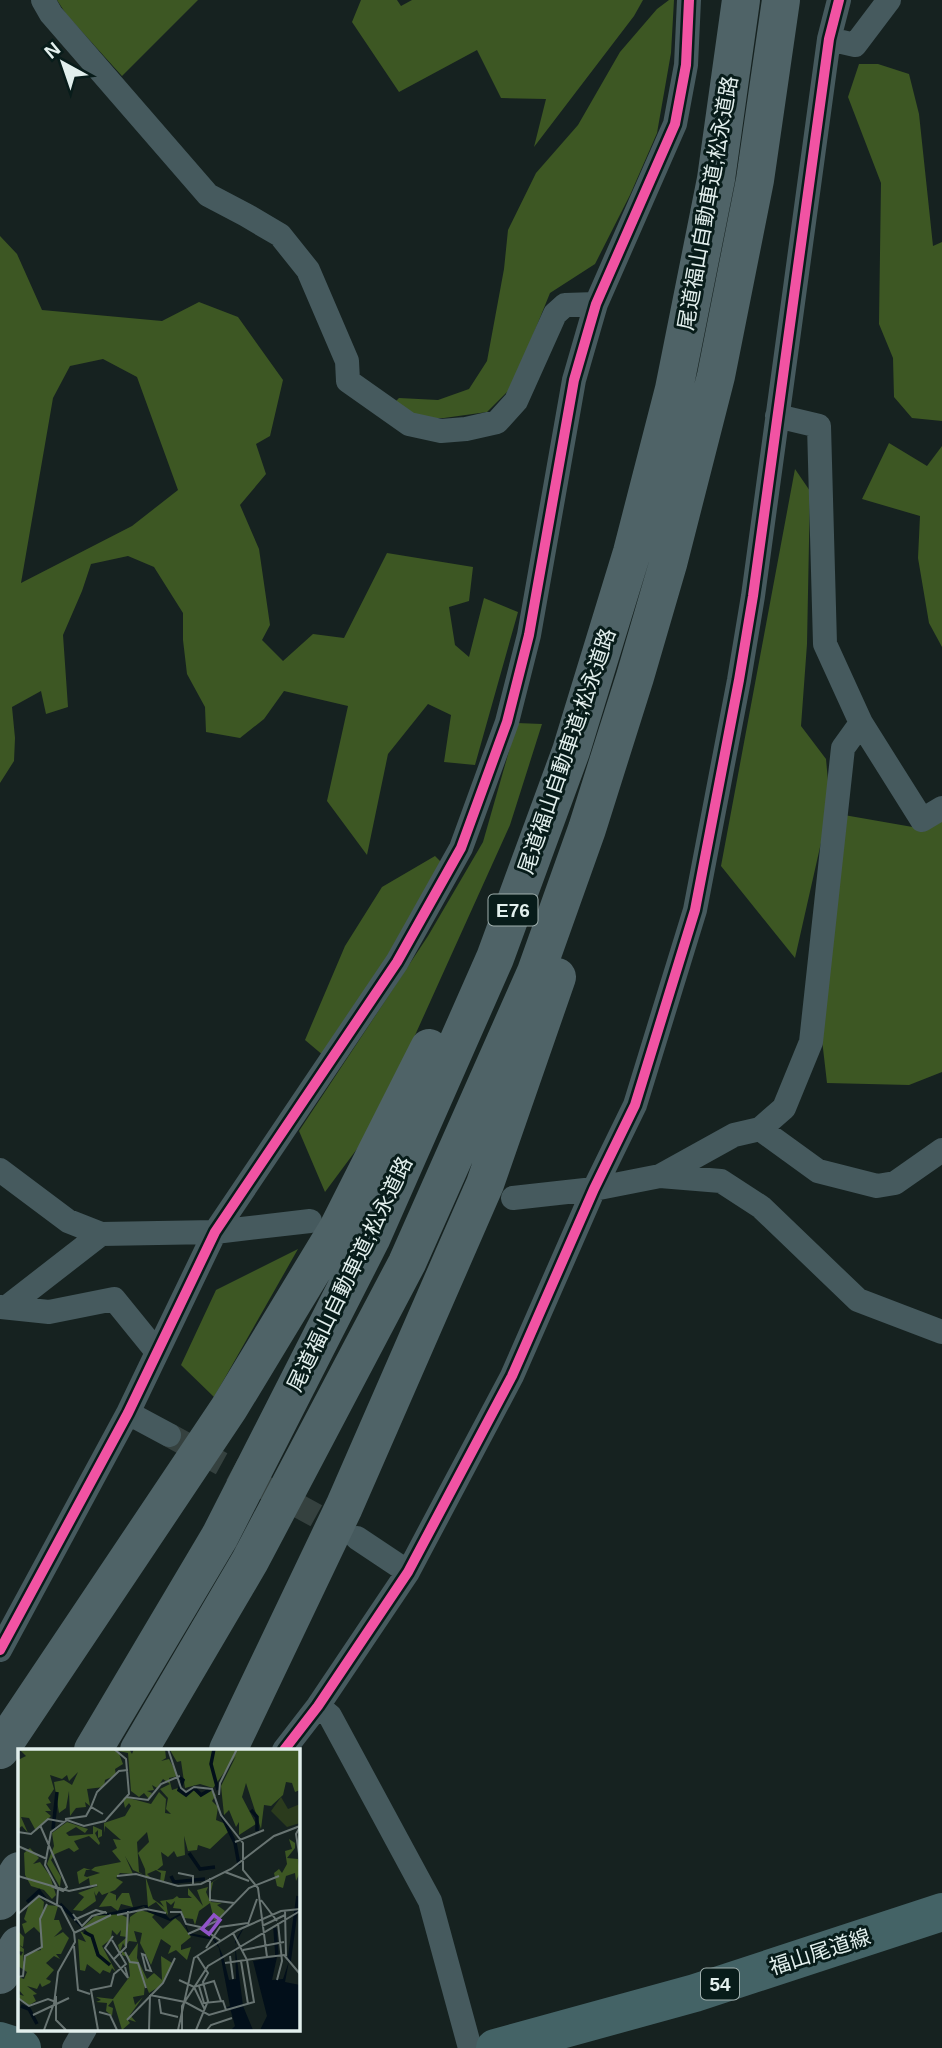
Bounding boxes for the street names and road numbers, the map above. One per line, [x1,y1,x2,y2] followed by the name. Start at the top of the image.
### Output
[674,74,741,332] street label: 尾道福山自動車道;松永道路
[514,625,619,876] street label: 尾道福山自動車道;松永道路
[489,894,538,926] road number: E76
[283,1153,416,1395] street label: 尾道福山自動車道;松永道路
[766,1924,873,1979] street label: 福山尾道線
[701,1968,739,2000] road number: 54

